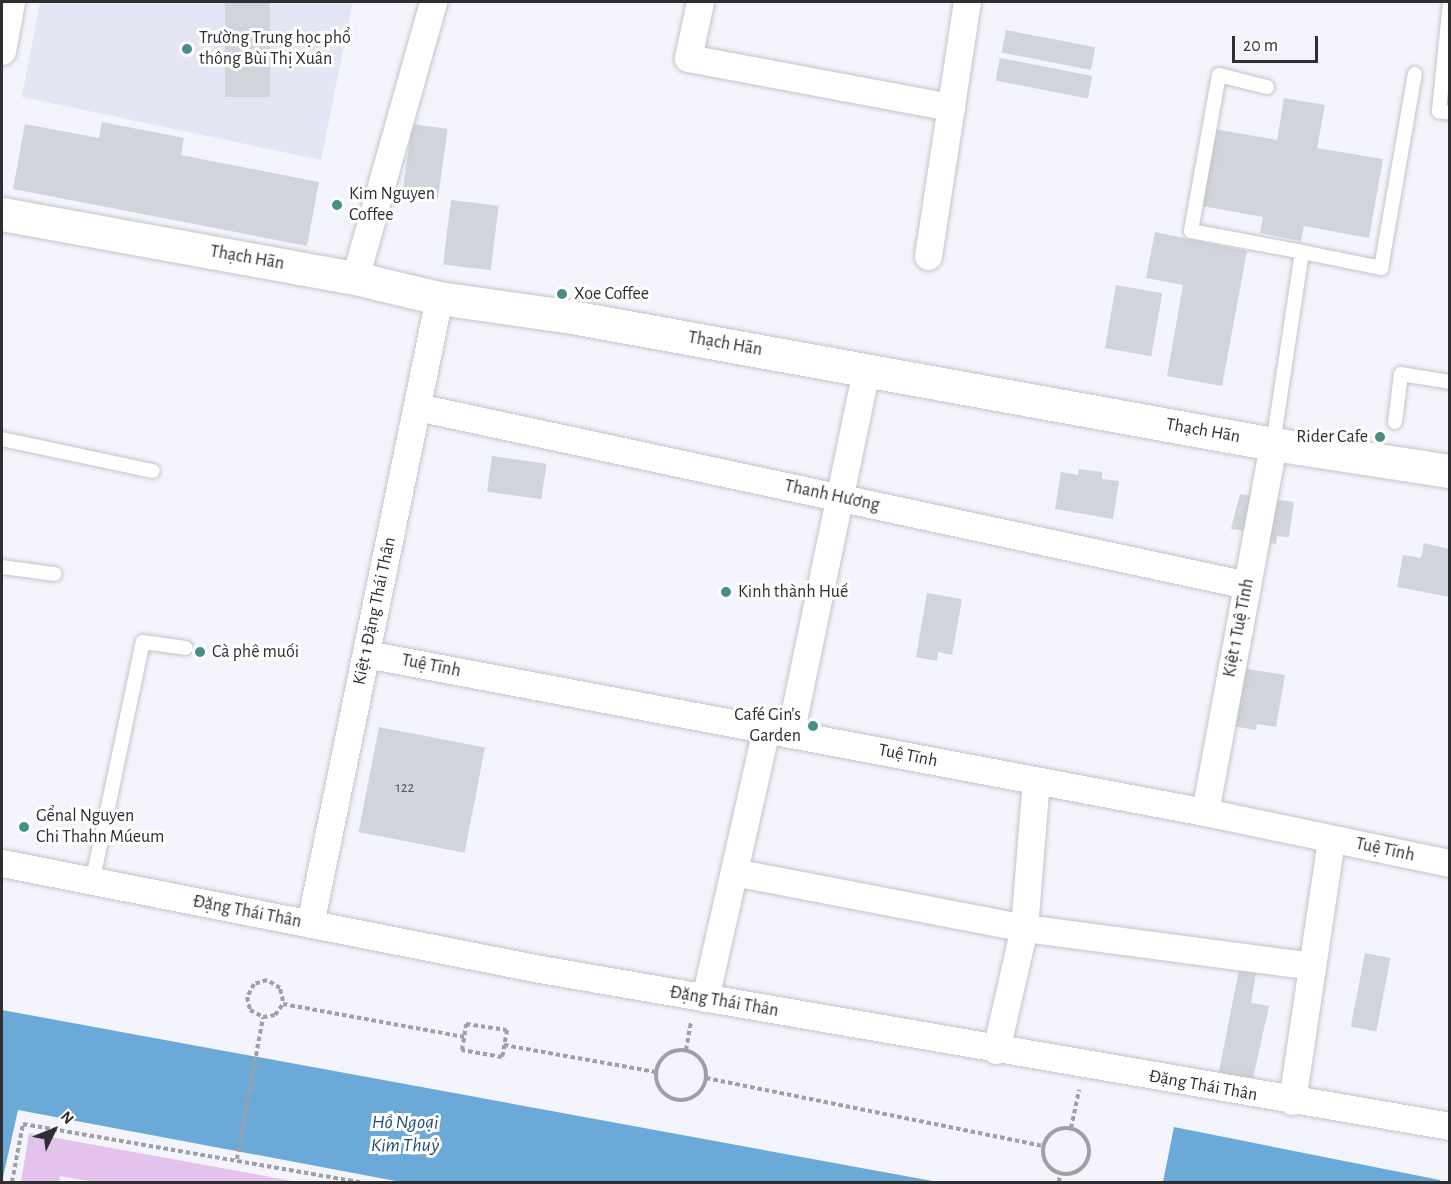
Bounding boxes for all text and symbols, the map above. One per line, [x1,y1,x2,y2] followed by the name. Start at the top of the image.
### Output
[1235,24,1320,62] scale bar
[199,28,351,70] place label: Trường Trung học phổ thông Bùi Thị Xuân
[1243,37,1278,55] text: 20 m
[180,42,194,56] marker: Trường Trung học phổ thông Bùi Thị Xuân
[349,184,435,226] place label: Kim Nguyen Coffee
[330,198,344,212] marker: Kim Nguyen Coffee
[208,241,286,275] street label: Thạch Hãn
[574,283,649,305] place label: Xoe Coffee
[555,287,569,301] marker: Xoe Coffee
[686,327,764,361] street label: Thạch Hãn
[1164,414,1242,448] street label: Thạch Hãn
[1296,426,1368,448] place label: Rider Cafe
[1373,430,1387,444] marker: Rider Cafe
[782,475,882,517] street label: Thanh Hương
[349,535,401,687] street label: Kiệt 1 Đặng Thái Thân
[1219,577,1259,679] street label: Kiệt 1 Tuệ Tĩnh
[738,581,848,603] place label: Kinh thành Huế
[719,585,733,599] marker: Kinh thành Huế
[212,641,299,663] place label: Cà phê muối
[193,645,207,659] marker: Cà phê muối
[400,650,462,682] street label: Tuệ Tĩnh
[734,705,801,748] place label: Café Gin’s Garden
[806,719,820,733] marker: Café Gin’s Garden
[877,740,939,772] street label: Tuệ Tĩnh
[396,779,414,797] house number: 122
[36,806,165,848] place label: Gểnal Nguyen Chi Thahn Múeum
[17,820,31,834] marker: Gểnal Nguyen Chi Thahn Múeum
[1354,833,1416,867] street label: Tuệ Tĩnh
[191,891,303,933] street label: Đặng Thái Thân
[668,982,780,1022] street label: Đặng Thái Thân
[1147,1066,1259,1106] street label: Đặng Thái Thân
[24,1100,84,1160] north arrow
[58,1108,77,1127] text: N
[371,1110,439,1157] water label: Hồ Ngoại Kim Thuỷ

